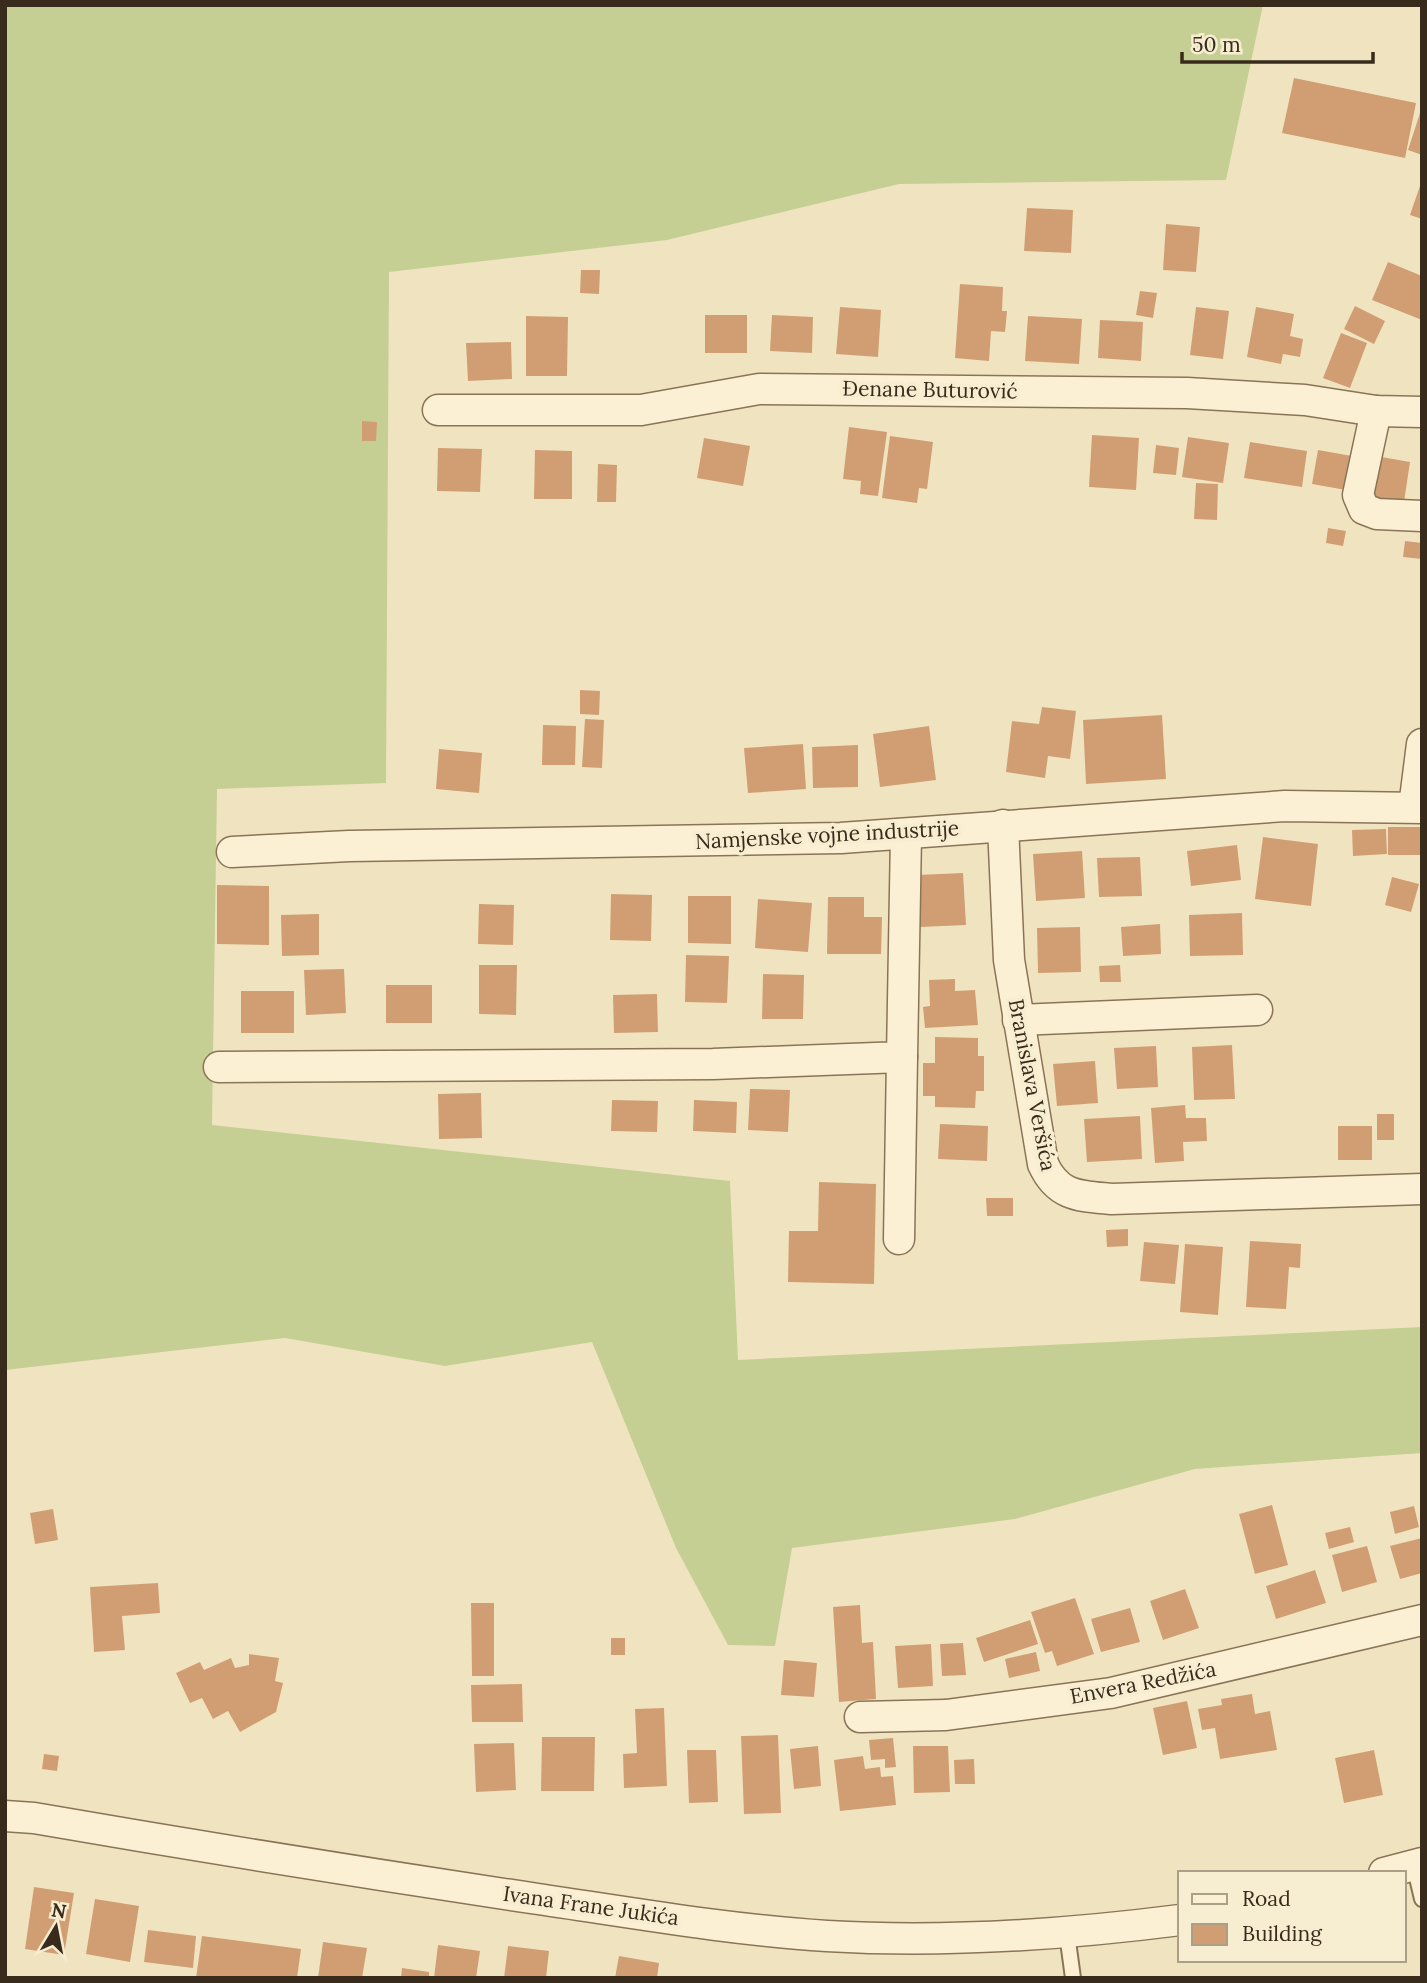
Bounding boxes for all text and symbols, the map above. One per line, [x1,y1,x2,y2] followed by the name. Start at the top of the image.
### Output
[1182,21,1373,65] scale bar
[1192,31,1241,58] text: 50 m
[842,374,1018,405] street label: Đenane Buturović
[694,814,960,855] street label: Namjenske vojne industrije
[1003,996,1062,1174] street label: Branislava Veršića
[1068,1655,1218,1710] street label: Envera Redžića
[1178,1871,1406,1962] legend
[501,1880,681,1931] street label: Ivana Frane Jukića
[1242,1885,1291,1912] text: Road
[21,1892,91,1962] north arrow
[50,1897,69,1923] text: N
[1242,1920,1322,1947] text: Building

